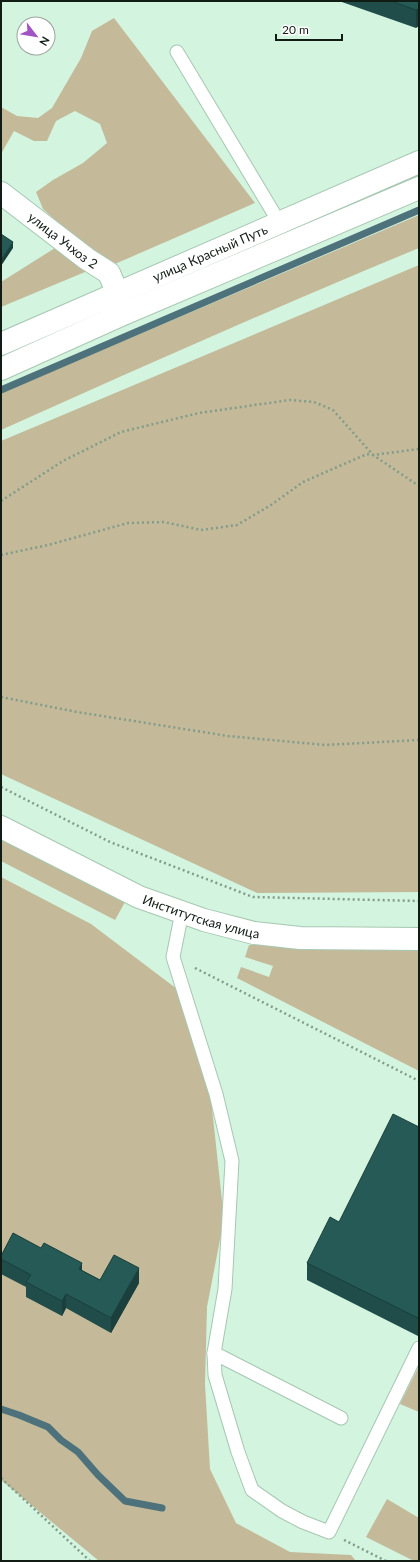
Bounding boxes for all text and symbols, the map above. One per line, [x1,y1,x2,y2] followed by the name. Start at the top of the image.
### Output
[16,16,56,56] north arrow
[276,16,342,42] scale bar
[282,22,309,37] text: 20 m
[37,34,53,48] text: N
[25,209,101,272] street label: улица Учхоз 2
[150,221,270,285] street label: улица Красный Путь
[140,891,260,942] street label: Институтская улица

